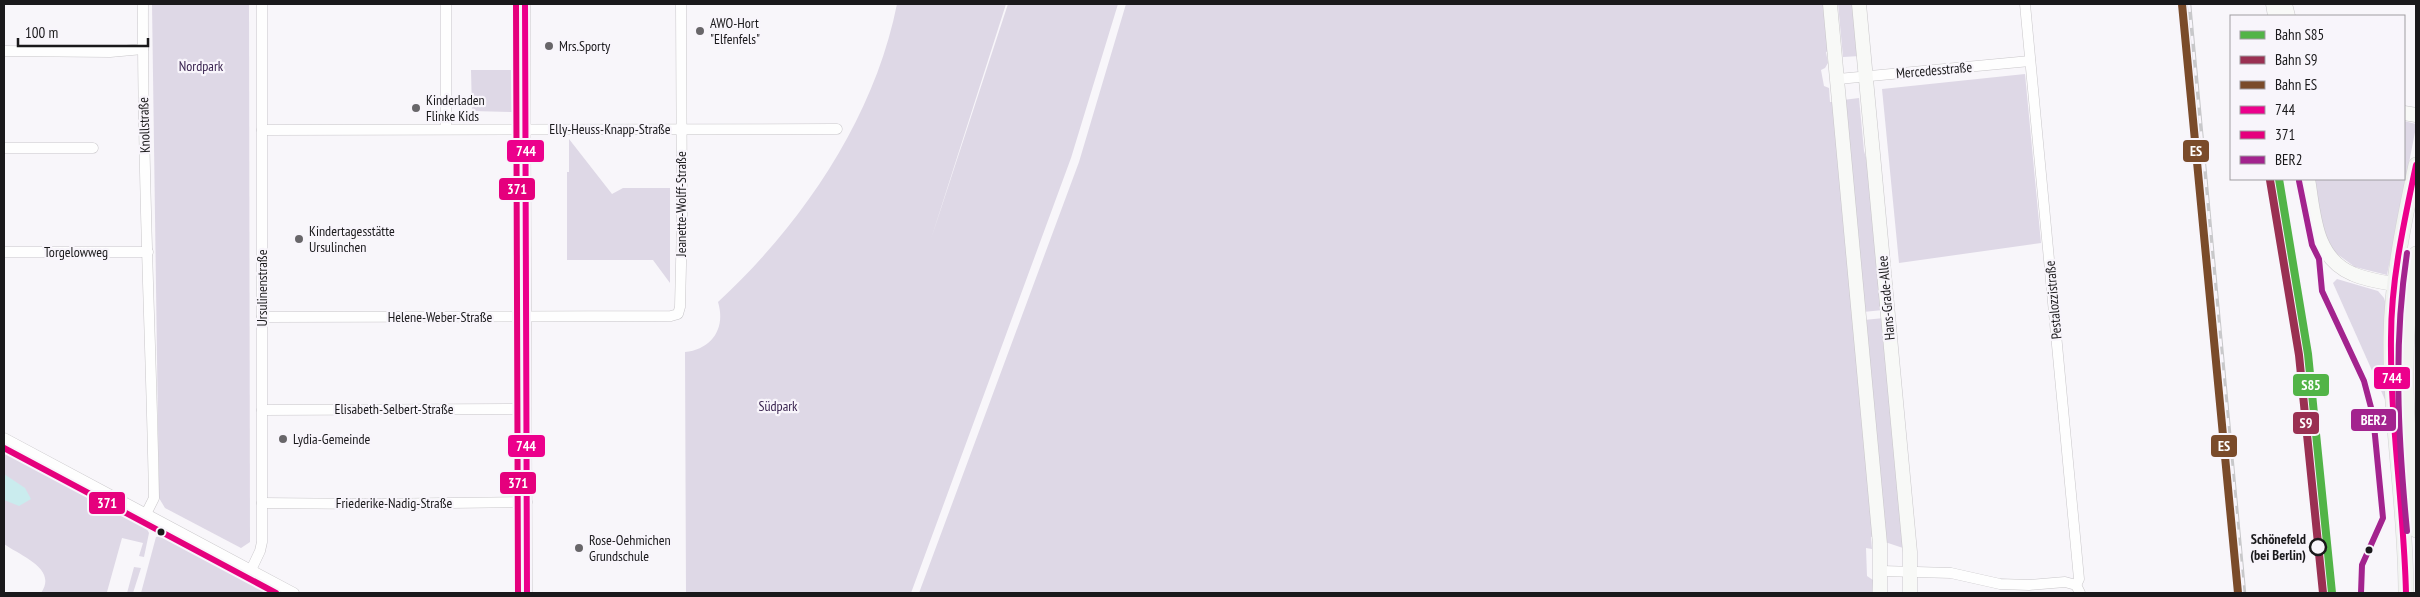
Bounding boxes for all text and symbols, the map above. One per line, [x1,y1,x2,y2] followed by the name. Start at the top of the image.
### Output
[710,14,760,48] place label: AWO-Hort "Elfenfels"
[18,15,148,47] scale bar
[2230,15,2405,180] legend
[25,23,58,42] text: 100 m
[694,25,706,37] marker: AWO-Hort "Elfenfels"
[2275,25,2324,44] text: Bahn S85
[559,37,611,55] place label: Mrs.Sporty
[543,40,555,52] marker: Mrs.Sporty
[2275,50,2318,69] text: Bahn S9
[179,57,224,75] park label: Nordpark
[1895,58,1973,82] street label: Mercedesstraße
[2275,75,2317,94] text: Bahn ES
[426,91,485,125] place label: Kinderladen Flinke Kids
[134,97,154,153] street label: Knollstraße
[2275,100,2296,119] text: 744
[410,102,422,114] marker: Kinderladen Flinke Kids
[549,120,671,138] street label: Elly-Heuss-Knapp-Straße
[2275,125,2295,144] text: 371
[506,139,545,163] line badge: 744
[2182,139,2210,163] line badge: ES
[516,142,536,160] text: 744
[2190,142,2202,160] text: ES
[2275,150,2302,169] text: BER2
[672,151,690,258] street label: Jeanette-Wolff-Straße
[498,177,536,201] line badge: 371
[507,180,527,198] text: 371
[309,222,395,256] place label: Kindertagesstätte Ursulinchen
[293,233,305,245] marker: Kindertagesstätte Ursulinchen
[44,243,108,261] street label: Torgelowweg
[253,249,271,326] street label: Ursulinenstraße
[1873,255,1899,341] street label: Hans-Grade-Allee
[2041,260,2065,340] street label: Pestalozzistraße
[388,308,493,326] street label: Helene-Weber-Straße
[2373,366,2411,390] line badge: 744
[2382,369,2402,387] text: 744
[2292,373,2330,397] line badge: S85
[2301,376,2321,394] text: S85
[758,397,798,415] park label: Südpark
[334,400,454,418] street label: Elisabeth-Selbert-Straße
[2350,408,2397,432] line badge: BER2
[2292,411,2320,435] line badge: S9
[2361,411,2387,429] text: BER2
[2300,414,2313,432] text: S9
[293,430,371,448] place label: Lydia-Gemeinde
[277,433,289,445] marker: Lydia-Gemeinde
[507,434,546,458] line badge: 744
[2210,434,2238,458] line badge: ES
[516,437,536,455] text: 744
[2218,437,2230,455] text: ES
[499,471,537,495] line badge: 371
[508,474,528,492] text: 371
[88,491,126,515] line badge: 371
[97,494,117,512] text: 371
[336,494,452,512] street label: Friederike-Nadig-Straße
[156,527,166,537] unlabelled marker
[2250,530,2306,564] place label: Schönefeld (bei Berlin)
[589,531,671,565] place label: Rose-Oehmichen Grundschule
[2309,538,2327,556] marker: Schönefeld (bei Berlin)
[573,542,585,554] marker: Rose-Oehmichen Grundschule
[2364,545,2374,555] unlabelled marker

